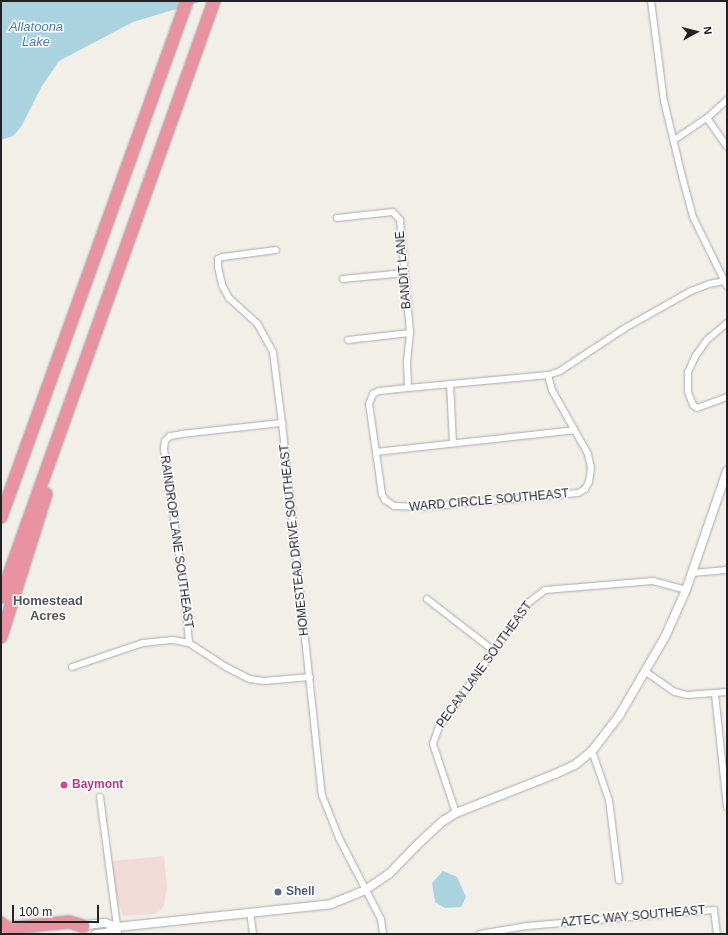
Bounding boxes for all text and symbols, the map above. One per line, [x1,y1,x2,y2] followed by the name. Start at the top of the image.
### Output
[676,12,716,52] north arrow
[9,20,63,51] water label: Allatoona Lake
[701,26,714,35] text: N
[393,230,415,310] street label: BANDIT LANE
[278,443,312,637] street label: HOMESTEAD DRIVE SOUTHEAST
[157,454,195,630] street label: RAINDROP LANE SOUTHEAST
[409,487,569,515] street label: WARD CIRCLE SOUTHEAST
[13,594,83,625] district label: Homestead Acres
[434,599,536,731] street label: PECAN LANE SOUTHEAST
[72,778,123,792] place label: Baymont
[59,780,69,790] marker: Baymont
[286,885,315,899] place label: Shell
[273,887,283,897] marker: Shell
[14,897,101,923] scale bar
[560,903,706,931] street label: AZTEC WAY SOUTHEAST
[19,905,52,919] text: 100 m

